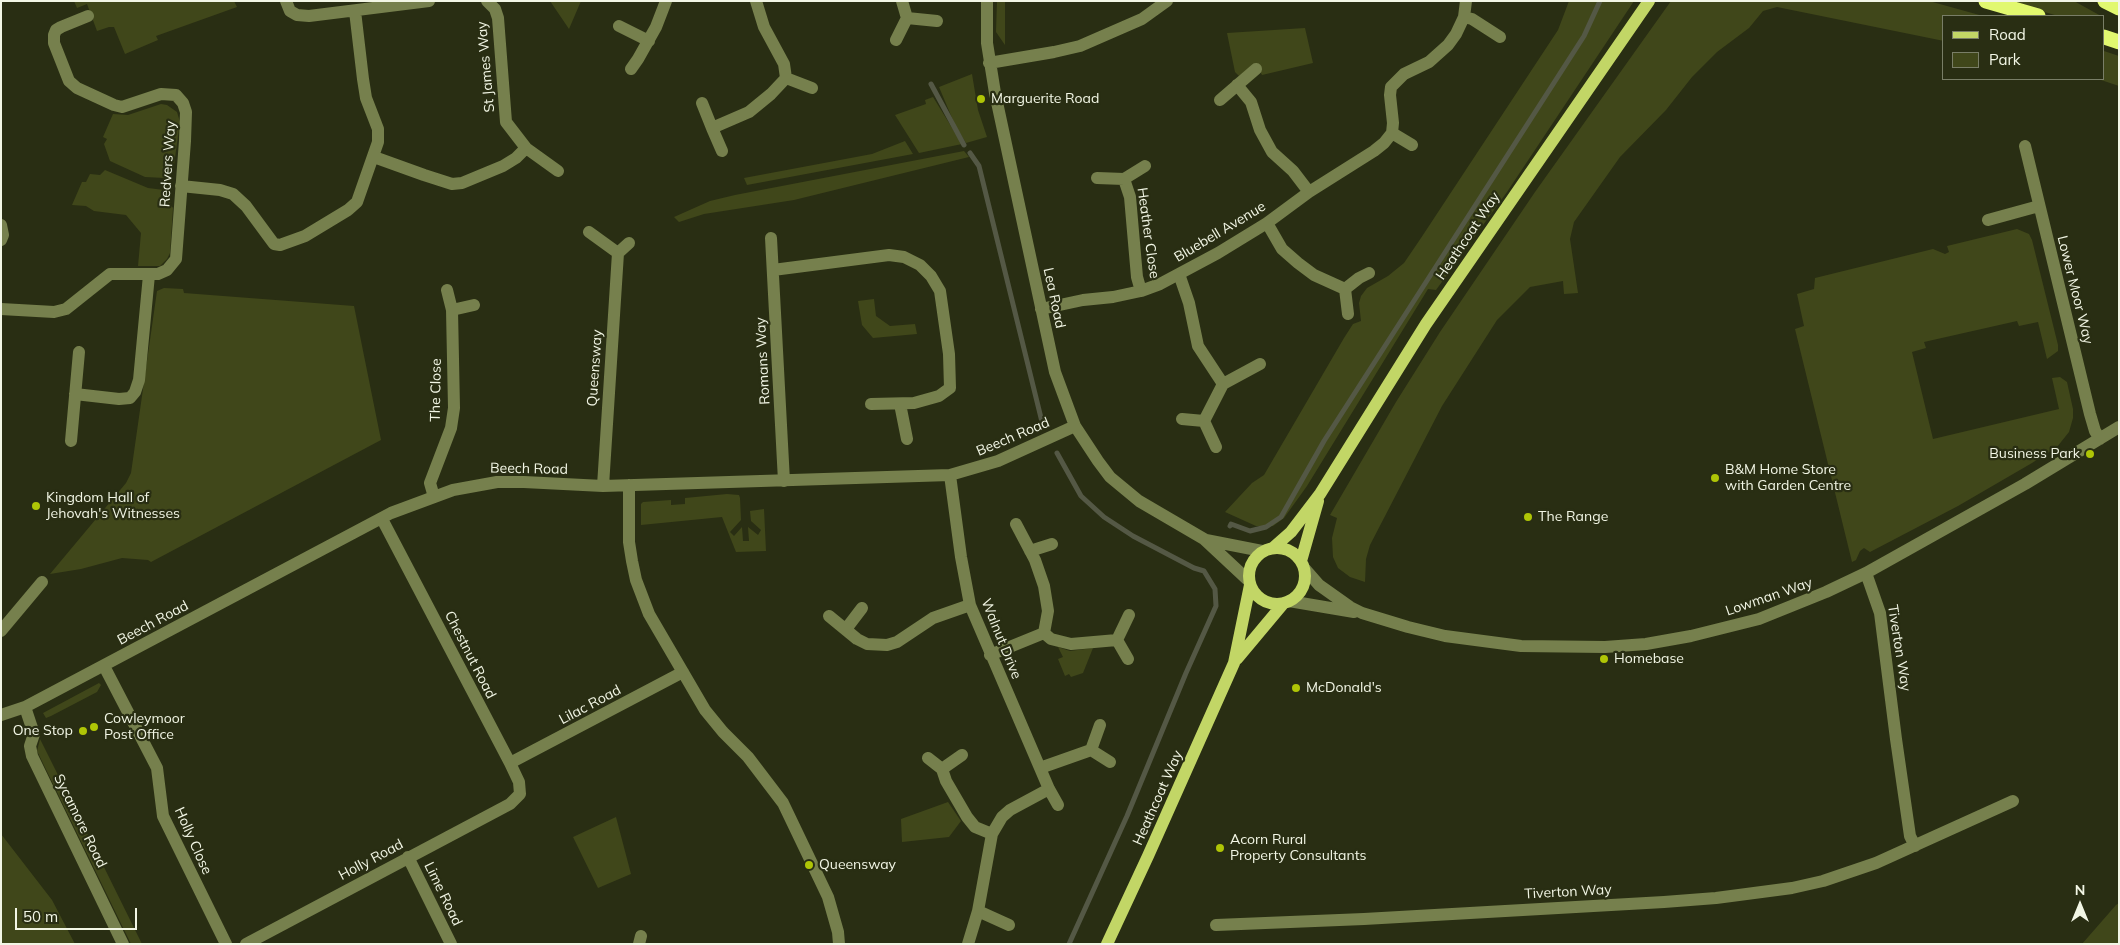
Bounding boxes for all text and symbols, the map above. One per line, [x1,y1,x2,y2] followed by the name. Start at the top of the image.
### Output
[1942,15,2105,80] legend
[474,21,498,113] street label: St James Way
[1989,25,2026,44] text: Road
[1989,50,2021,69] text: Park
[991,91,1099,107] place label: Marguerite Road
[975,93,987,105] marker: Marguerite Road
[157,120,179,208] street label: Redvers Way
[1133,186,1163,280] street label: Heather Close
[1432,189,1504,283] street label: Heathcoat Way
[1171,198,1269,266] street label: Bluebell Avenue
[2053,234,2097,346] street label: Lower Moor Way
[1039,266,1069,330] street label: Lea Road
[752,317,774,405] street label: Romans Way
[584,329,606,407] street label: Queensway
[427,358,445,422] street label: The Close
[974,414,1052,460] street label: Beech Road
[1989,446,2080,462] place label: Business Park
[2084,448,2096,460] marker: Business Park
[490,460,568,478] street label: Beech Road
[1725,462,1851,494] place label: B&M Home Store with Garden Centre
[1709,472,1721,484] marker: B&M Home Store with Garden Centre
[46,490,180,522] place label: Kingdom Hall of Jehovah's Witnesses
[30,500,42,512] marker: Kingdom Hall of Jehovah's Witnesses
[1538,509,1608,525] place label: The Range
[1522,511,1534,523] marker: The Range
[1723,574,1815,620] street label: Lowman Way
[977,596,1025,682] street label: Walnut Drive
[115,597,191,649] street label: Beech Road
[1884,604,1914,692] street label: Tiverton Way
[441,608,499,702] street label: Chestnut Road
[1614,651,1684,667] place label: Homebase
[1598,653,1610,665] marker: Homebase
[1306,680,1382,696] place label: McDonald's
[556,682,624,728] street label: Lilac Road
[1290,682,1302,694] marker: McDonald's
[104,711,185,744] place label: Cowleymoor Post Office
[88,721,100,733] marker: Cowleymoor Post Office
[13,723,73,739] place label: One Stop
[77,725,89,737] marker: One Stop
[1130,748,1186,848] street label: Heathcoat Way
[50,771,110,871] street label: Sycamore Road
[171,805,215,877] street label: Holly Close
[1230,832,1366,864] place label: Acorn Rural Property Consultants
[336,836,406,884] street label: Holly Road
[1214,842,1226,854] marker: Acorn Rural Property Consultants
[819,857,896,873] place label: Queensway
[420,859,466,929] street label: Lime Road
[803,859,815,871] marker: Queensway
[2055,880,2105,930] north arrow
[1524,881,1612,903] street label: Tiverton Way
[2075,881,2085,899] text: N
[18,898,140,930] scale bar
[23,907,58,926] text: 50 m

